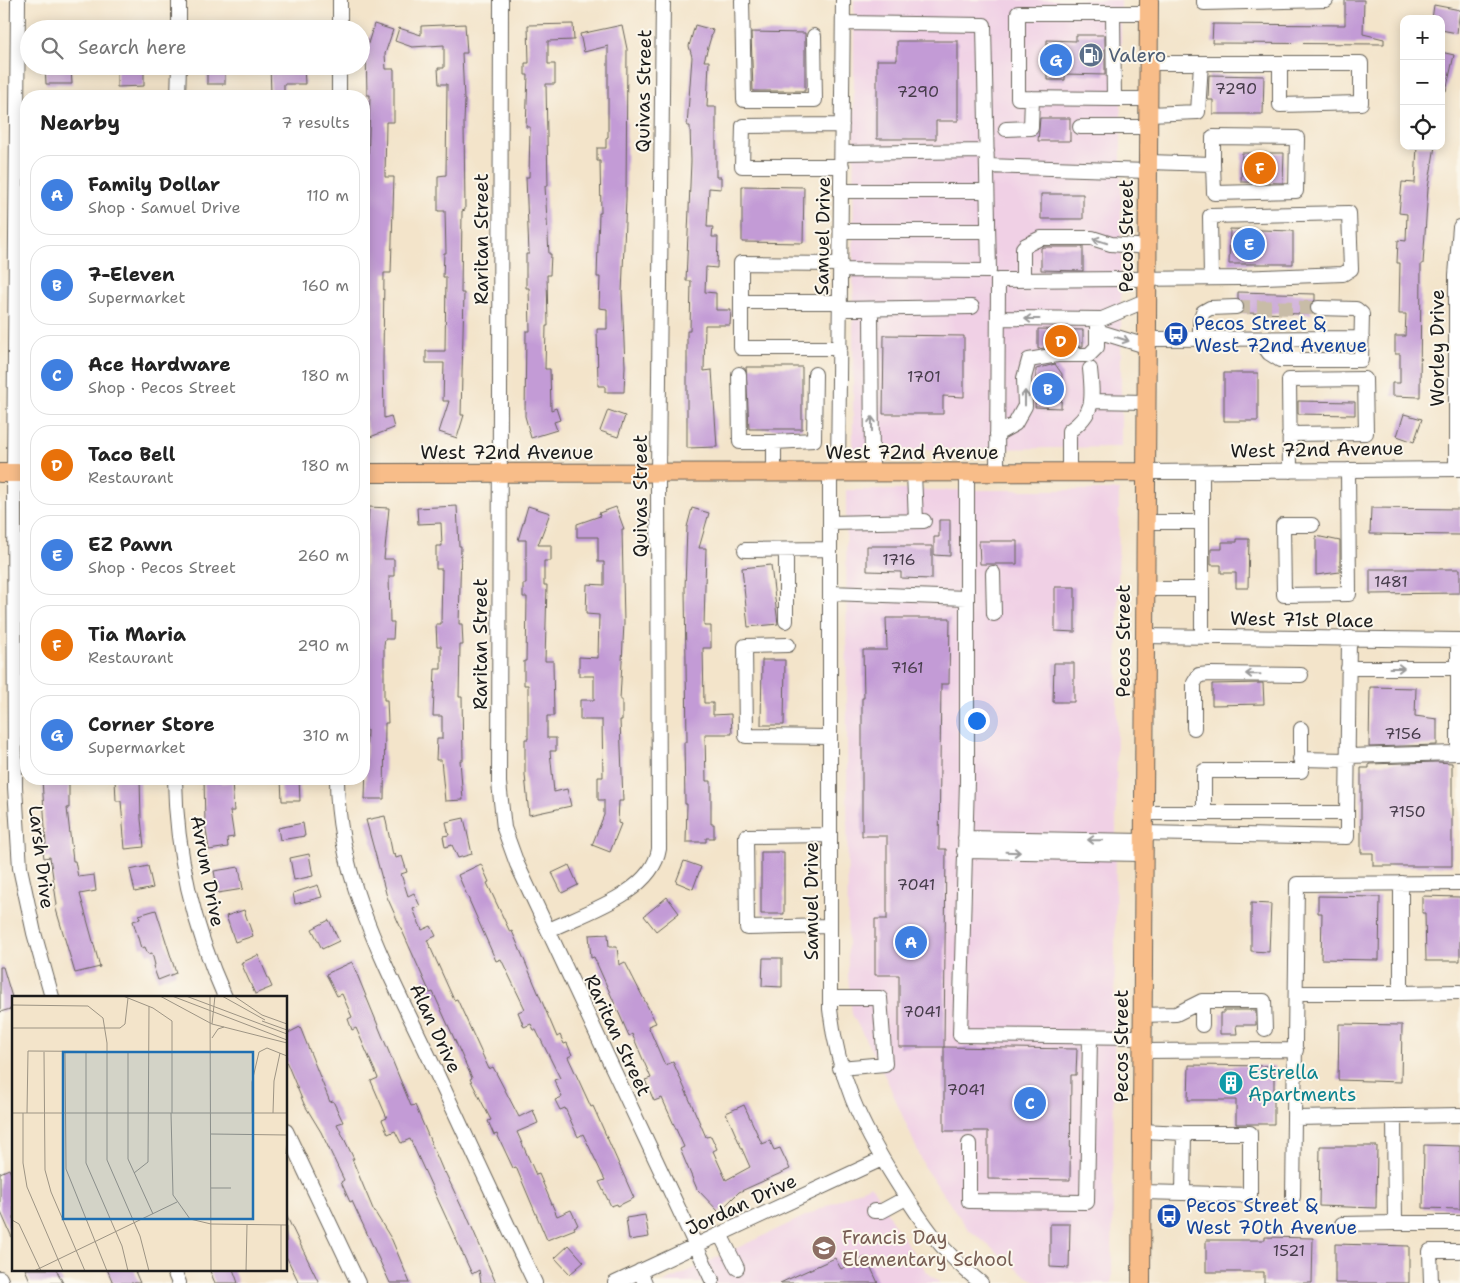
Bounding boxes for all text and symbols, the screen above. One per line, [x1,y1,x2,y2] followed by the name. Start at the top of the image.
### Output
[1400,15,1445,150] map controls
[1400,15,1445,60] button: +
[20,20,370,75] search box
[630,29,657,153] street label: Quivas Street
[38,34,66,62] icon: search
[78,35,187,60] text: Search here
[1040,41,1072,79] pin: G
[1078,42,1104,68] fuel station icon: Valero
[1108,43,1166,68] place label: Valero
[1400,60,1445,105] button: −
[1215,78,1257,99] house number: 7290
[897,81,939,102] house number: 7290
[1400,105,1445,150] button: locate
[40,109,120,137] text: Nearby
[281,112,350,133] text: 7 results
[1244,149,1276,187] pin: F
[88,172,220,197] text: Family Dollar
[469,173,494,305] street label: Raritan Street
[809,176,836,296] street label: Samuel Drive
[1114,179,1139,293] street label: Pecos Street
[51,185,63,206] text: A
[306,185,349,206] text: 110 m
[88,197,241,218] text: Shop · Samuel Drive
[1233,225,1265,263] pin: E
[1092,235,1108,245] one-way arrow
[88,262,175,287] text: 7-Eleven
[52,275,62,296] text: B
[302,275,349,296] text: 160 m
[88,287,185,308] text: Supermarket
[1425,289,1450,407] street label: Worley Drive
[1194,311,1367,358] place label: Pecos Street & West 72nd Avenue
[1024,314,1040,324] one-way arrow
[1163,321,1189,347] bus stop icon: Pecos Street & West 72nd Avenue
[1045,322,1077,360] pin: D
[1113,334,1129,344] one-way arrow
[88,352,231,377] text: Ace Hardware
[52,365,62,386] text: C
[301,365,349,386] text: 180 m
[907,366,941,387] house number: 1701
[1032,370,1064,408] pin: B
[88,377,236,398] text: Shop · Pecos Street
[1020,390,1030,406] one-way arrow
[867,417,877,433] one-way arrow
[628,434,653,558] street label: Quivas Street
[1230,435,1404,464] street label: West 72nd Avenue
[420,440,594,465] street label: West 72nd Avenue
[825,440,999,465] street label: West 72nd Avenue
[88,442,175,467] text: Taco Bell
[51,455,63,476] text: D
[301,455,349,476] text: 180 m
[88,467,174,488] text: Restaurant
[88,532,173,557] text: EZ Pawn
[52,545,62,566] text: E
[297,545,349,566] text: 260 m
[882,549,916,570] house number: 1716
[88,557,236,578] text: Shop · Pecos Street
[1374,571,1408,592] house number: 1481
[468,578,493,710] street label: Raritan Street
[1111,584,1136,698] street label: Pecos Street
[1230,606,1374,633] street label: West 71st Place
[88,622,186,647] text: Tia Maria
[52,635,62,656] text: F
[297,635,349,656] text: 290 m
[88,647,174,668] text: Restaurant
[890,657,924,678] house number: 7161
[1388,663,1405,673] one-way arrow
[1245,669,1261,679] one-way arrow
[964,708,990,734] your location
[88,712,215,737] text: Corner Store
[1384,723,1422,744] house number: 7156
[51,725,63,746] text: G
[302,725,349,746] text: 310 m
[88,737,185,758] text: Supermarket
[1388,801,1426,822] house number: 7150
[23,804,60,910] street label: Larsh Drive
[185,813,231,929] street label: Avrum Drive
[1087,835,1103,845] one-way arrow
[799,842,824,960] street label: Samuel Drive
[1004,847,1021,857] one-way arrow
[897,874,935,895] house number: 7041
[895,923,927,961] pin: A
[578,970,657,1100] street label: Raritan Street
[404,979,467,1077] street label: Alan Drive
[1109,989,1134,1103] street label: Pecos Street
[12,996,288,1270] inset map
[903,1001,941,1022] house number: 7041
[1248,1060,1356,1107] place label: Estrella Apartments
[1218,1070,1244,1096] building icon: Estrella Apartments
[947,1079,985,1100] house number: 7041
[1014,1084,1046,1122] pin: C
[682,1168,801,1241] street label: Jordan Drive
[1186,1193,1357,1240] place label: Pecos Street & West 70th Avenue
[1156,1203,1182,1229] bus stop icon: Pecos Street & West 70th Avenue
[842,1225,1013,1272] place label: Francis Day Elementary School
[811,1235,837,1261] school or university icon: Francis Day Elementary School
[1273,1240,1305,1261] house number: 1521

